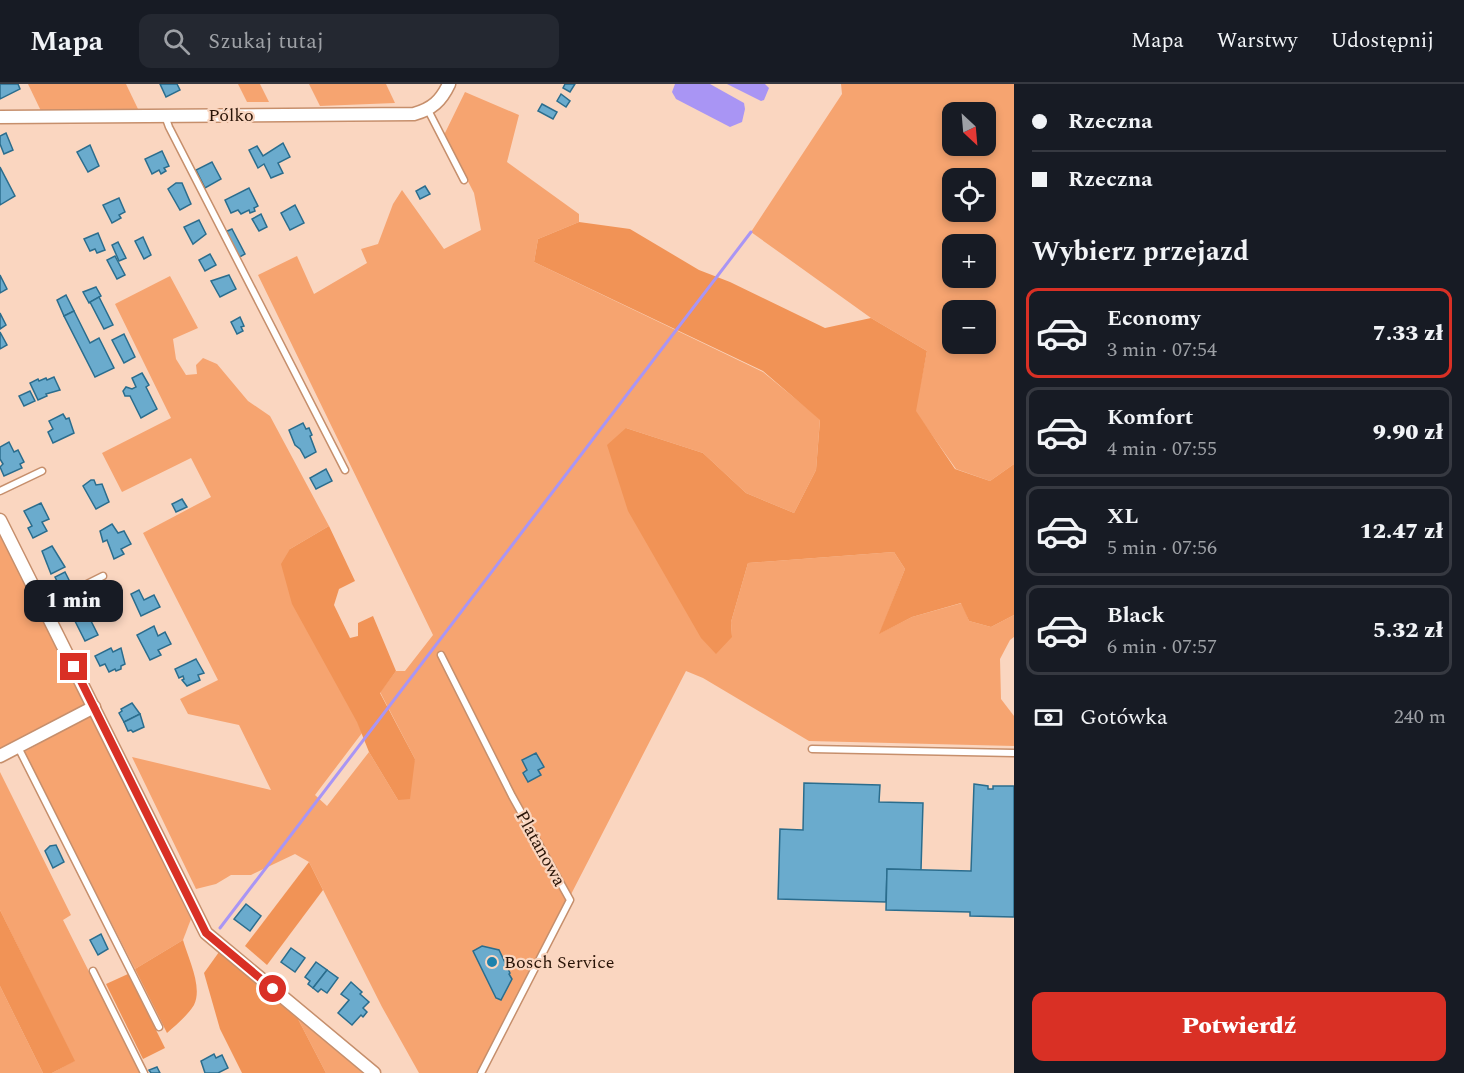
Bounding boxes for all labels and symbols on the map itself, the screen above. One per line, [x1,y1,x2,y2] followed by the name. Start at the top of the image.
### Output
[208,102,254,129] street label: Pólko
[942,102,996,156] north arrow
[25,580,124,622] callout: 1 min
[60,653,87,680] route end
[509,805,573,891] street label: Platanowa
[504,949,615,976] place label: Bosch Service
[485,955,499,969] marker: Bosch Service
[259,975,286,1002] route start

